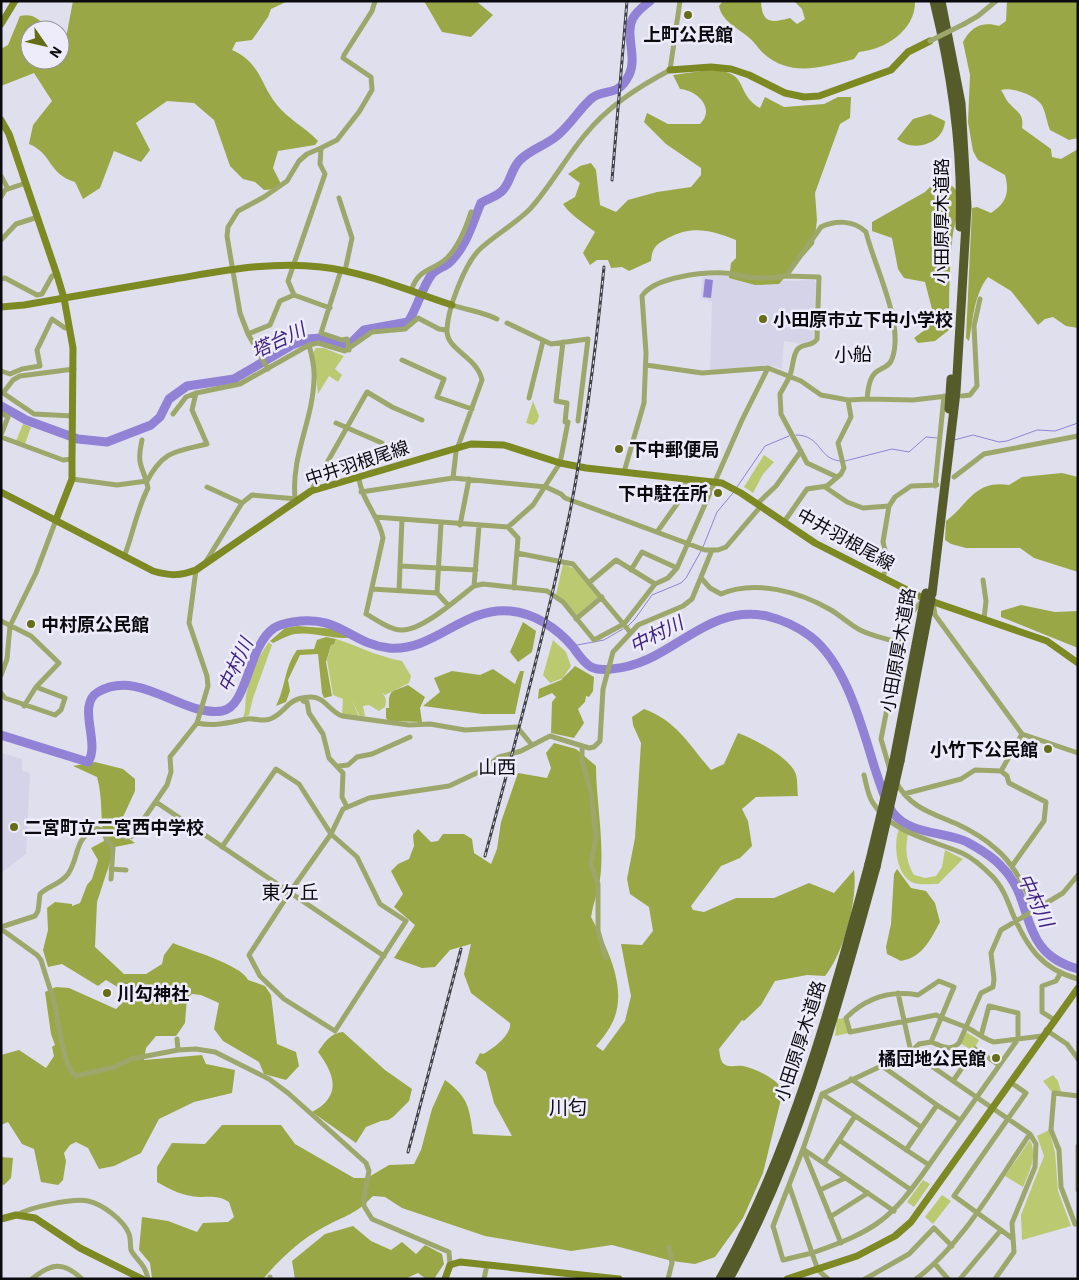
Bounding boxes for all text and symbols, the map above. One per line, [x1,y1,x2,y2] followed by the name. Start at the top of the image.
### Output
[682,9,694,21] marker: 上町公民館
[20,20,70,70] north arrow
[643,23,733,46] place label: 上町公民館
[45,43,66,62] text: N
[930,158,953,284] street label: 小田原厚木道路
[773,308,953,331] place label: 小田原市立下中小学校
[757,313,769,325] marker: 小田原市立下中小学校
[247,316,311,363] water label: 塔台川
[834,342,872,366] district label: 小船
[302,435,412,491] street label: 中井羽根尾線
[629,438,719,461] place label: 下中郵便局
[613,443,625,455] marker: 下中郵便局
[618,482,708,505] place label: 下中駐在所
[712,487,724,499] marker: 下中駐在所
[793,503,899,575] street label: 中井羽根尾線
[876,586,920,714] street label: 小田原厚木道路
[625,609,689,658] water label: 中村川
[41,613,149,636] place label: 中村原公民館
[25,618,37,630] marker: 中村原公民館
[212,632,259,696] water label: 中村川
[930,738,1038,761] place label: 小竹下公民館
[1042,743,1054,755] marker: 小竹下公民館
[478,755,516,779] district label: 山西
[24,816,204,839] place label: 二宮町立二宮西中学校
[8,821,20,833] marker: 二宮町立二宮西中学校
[1013,869,1060,933] water label: 中村川
[261,880,319,904] district label: 東ケ丘
[770,978,830,1104] street label: 小田原厚木道路
[117,982,189,1005] place label: 川勾神社
[101,987,113,999] marker: 川勾神社
[878,1047,986,1070] place label: 橘団地公民館
[990,1052,1002,1064] marker: 橘団地公民館
[549,1095,587,1119] district label: 川匂

